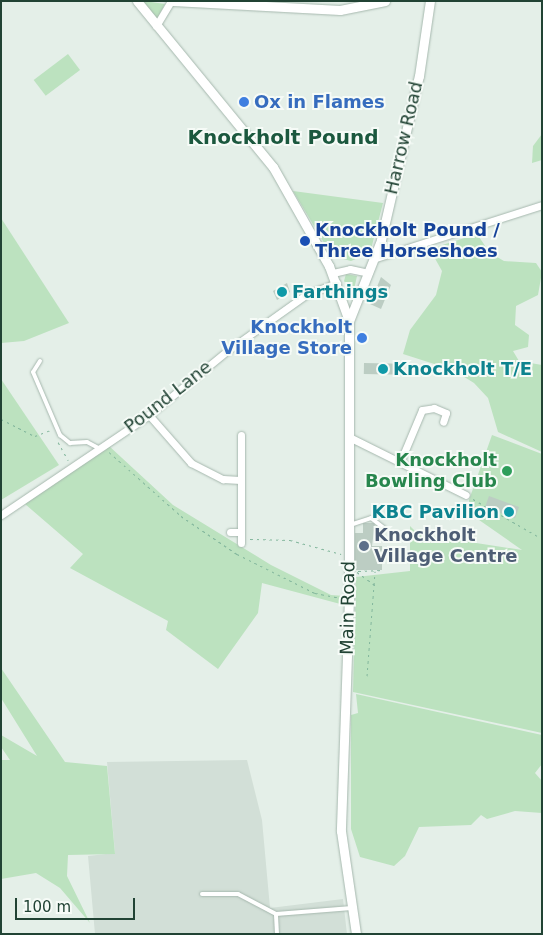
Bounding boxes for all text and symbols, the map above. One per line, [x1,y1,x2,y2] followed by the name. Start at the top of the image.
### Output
[381,79,427,197] street label: Harrow Road
[254,91,385,113] place label: Ox in Flames
[238,96,250,108] marker: Ox in Flames
[187,125,379,149] district label: Knockholt Pound
[315,220,500,262] place label: Knockholt Pound / Three Horseshoes
[299,235,311,247] marker: Knockholt Pound / Three Horseshoes
[292,281,388,303] place label: Farthings
[276,286,288,298] marker: Farthings
[221,317,352,359] place label: Knockholt Village Store
[356,332,368,344] marker: Knockholt Village Store
[120,356,216,438] street label: Pound Lane
[393,358,532,380] place label: Knockholt T/E
[377,363,389,375] marker: Knockholt T/E
[365,450,497,492] place label: Knockholt Bowling Club
[501,465,513,477] marker: Knockholt Bowling Club
[372,501,499,523] place label: KBC Pavilion
[503,506,515,518] marker: KBC Pavilion
[374,525,518,568] place label: Knockholt Village Centre
[358,540,370,552] marker: Knockholt Village Centre
[336,561,360,655] street label: Main Road
[18,888,138,920] scale bar
[23,898,71,916] text: 100 m

